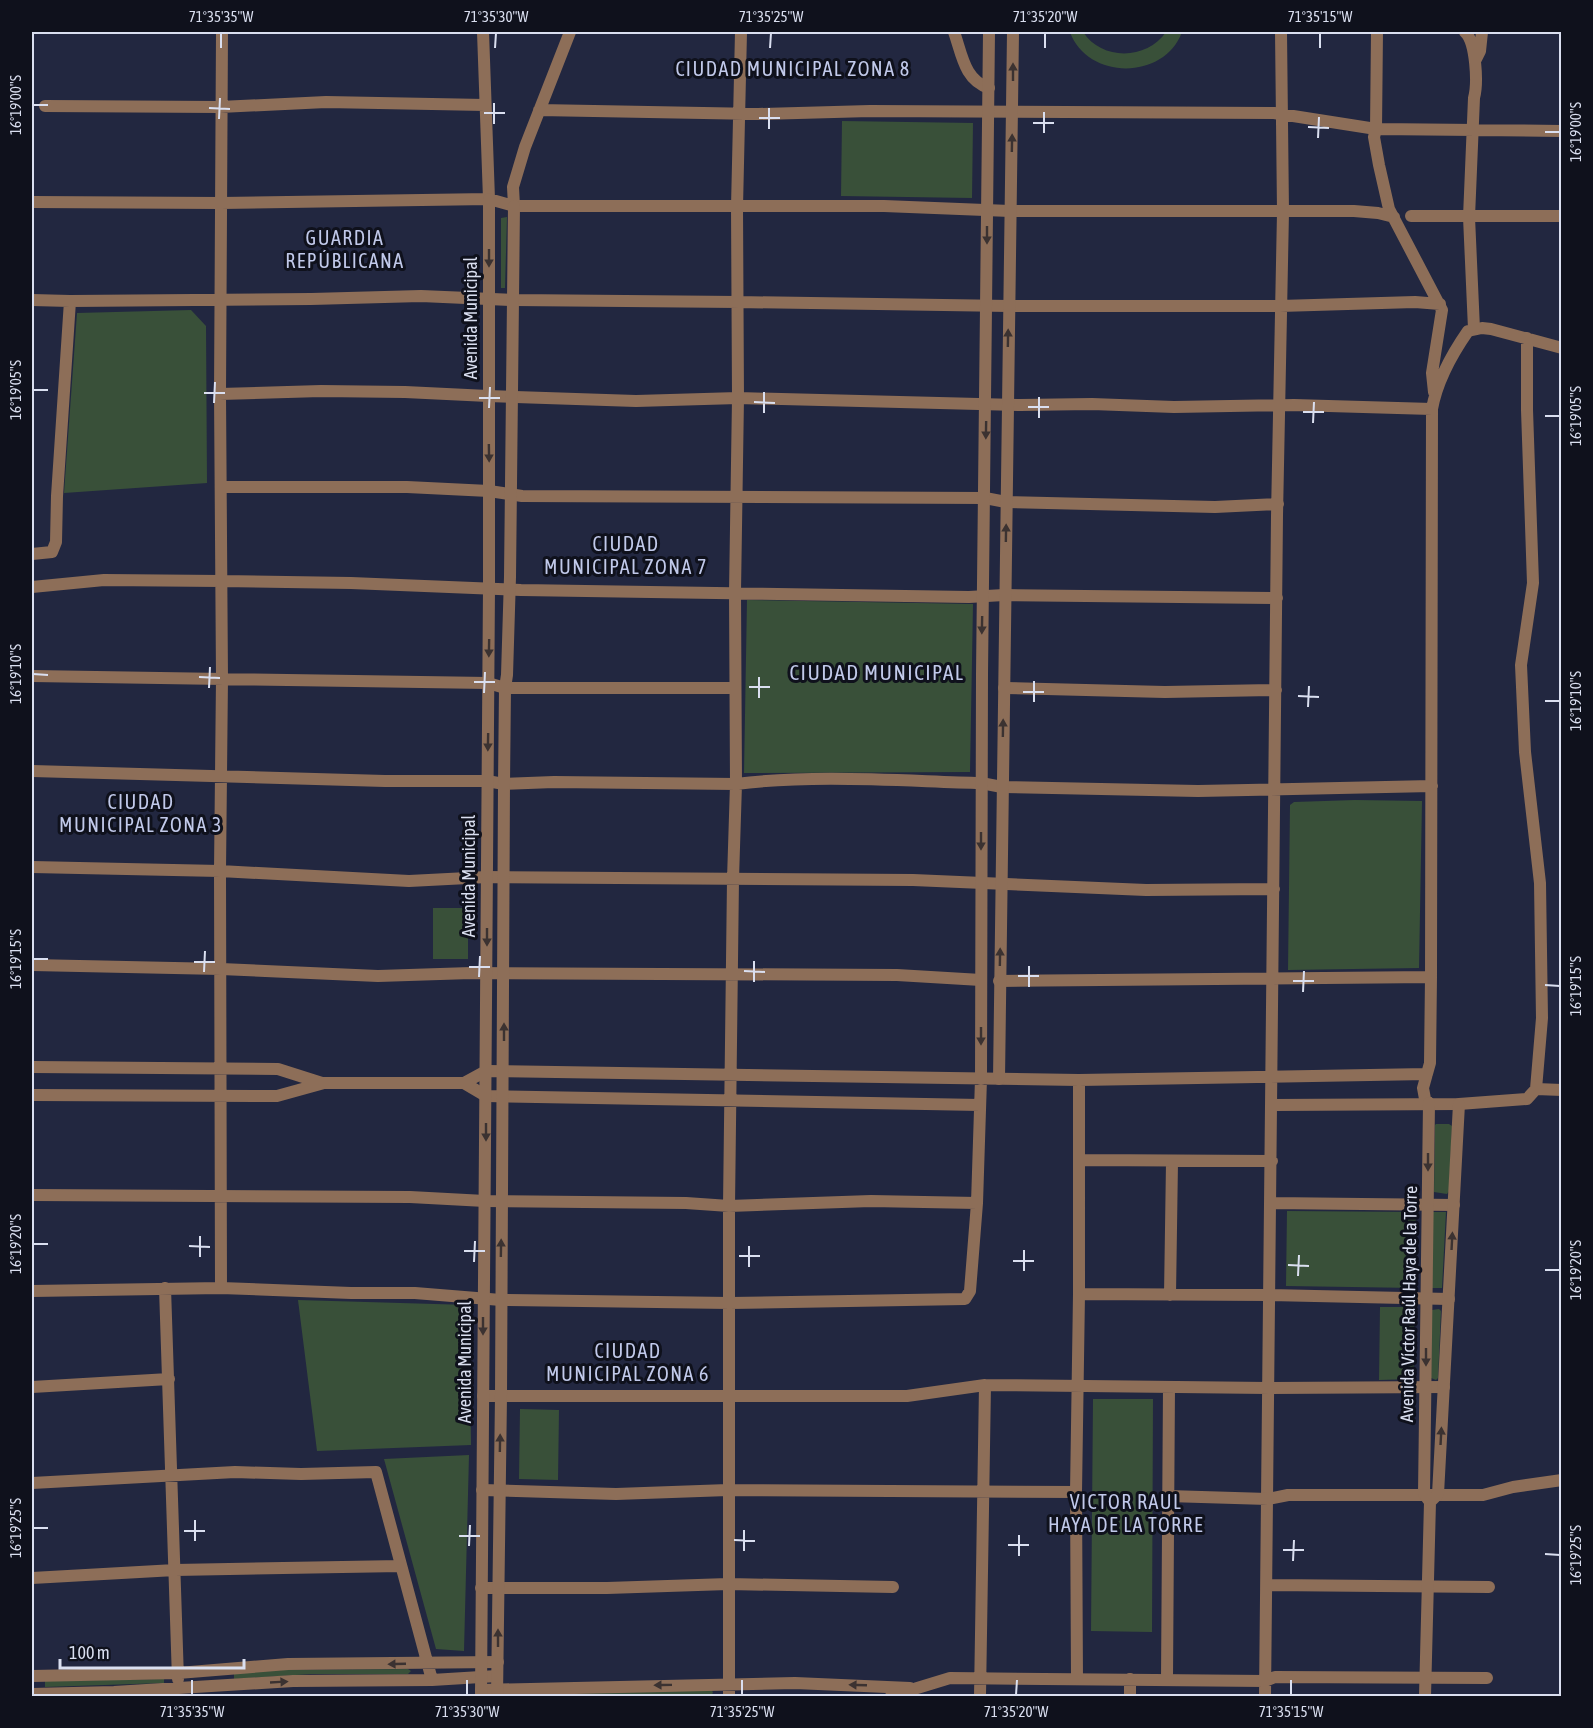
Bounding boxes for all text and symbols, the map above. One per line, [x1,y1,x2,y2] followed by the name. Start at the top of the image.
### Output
[189,8,253,25] text: 71°35'35"W
[464,8,528,25] text: 71°35'30"W
[739,8,803,25] text: 71°35'25"W
[1013,8,1077,25] text: 71°35'20"W
[1288,8,1352,25] text: 71°35'15"W
[675,57,911,80] district label: CIUDAD MUNICIPAL ZONA 8
[1008,63,1018,82] one-way arrow
[7,75,24,135] text: 16°19'00"S
[1567,102,1584,162] text: 16°19'00"S
[1007,134,1017,153] one-way arrow
[982,225,992,244] one-way arrow
[285,226,405,272] district label: GUARDIA REPÚBLICANA
[484,248,494,267] one-way arrow
[460,256,481,379] street label: Avenida Municipal
[1003,329,1013,348] one-way arrow
[7,360,24,420] text: 16°19'05"S
[1567,386,1584,446] text: 16°19'05"S
[981,420,991,439] one-way arrow
[484,443,494,462] one-way arrow
[1001,524,1010,543] one-way arrow
[544,532,708,578] district label: CIUDAD MUNICIPAL ZONA 7
[978,615,987,634] one-way arrow
[484,638,494,657] one-way arrow
[7,644,24,704] text: 16°19'10"S
[790,660,964,684] district label: CIUDAD MUNICIPAL
[1567,671,1584,731] text: 16°19'10"S
[998,719,1008,738] one-way arrow
[483,732,493,751] one-way arrow
[59,790,223,836] district label: CIUDAD MUNICIPAL ZONA 3
[458,814,479,937] street label: Avenida Municipal
[976,832,986,851] one-way arrow
[482,927,492,946] one-way arrow
[7,929,24,989] text: 16°19'15"S
[995,948,1005,967] one-way arrow
[1567,956,1584,1016] text: 16°19'15"S
[499,1023,509,1042] one-way arrow
[976,1027,986,1046] one-way arrow
[481,1122,491,1141] one-way arrow
[1423,1152,1433,1171] one-way arrow
[1396,1186,1421,1422] street label: Avenida Víctor Raúl Haya de la Torre
[7,1214,24,1274] text: 16°19'20"S
[1447,1232,1456,1251] one-way arrow
[496,1239,506,1258] one-way arrow
[1567,1240,1584,1300] text: 16°19'20"S
[454,1300,475,1423] street label: Avenida Municipal
[478,1317,488,1336] one-way arrow
[546,1339,710,1385] district label: CIUDAD MUNICIPAL ZONA 6
[1421,1347,1431,1366] one-way arrow
[1436,1426,1446,1445] one-way arrow
[495,1434,505,1453] one-way arrow
[1048,1490,1204,1536] district label: VICTOR RAUL HAYA DE LA TORRE
[7,1498,24,1558] text: 16°19'25"S
[1567,1525,1584,1585] text: 16°19'25"S
[493,1629,503,1648] one-way arrow
[60,1632,244,1670] scale bar
[69,1642,110,1663] text: 100 m
[388,1659,407,1669] one-way arrow
[269,1678,288,1687] one-way arrow
[849,1680,868,1690] one-way arrow
[654,1681,673,1690] one-way arrow
[160,1703,224,1720] text: 71°35'35"W
[435,1703,499,1720] text: 71°35'30"W
[710,1703,774,1720] text: 71°35'25"W
[984,1703,1048,1720] text: 71°35'20"W
[1259,1703,1323,1720] text: 71°35'15"W

